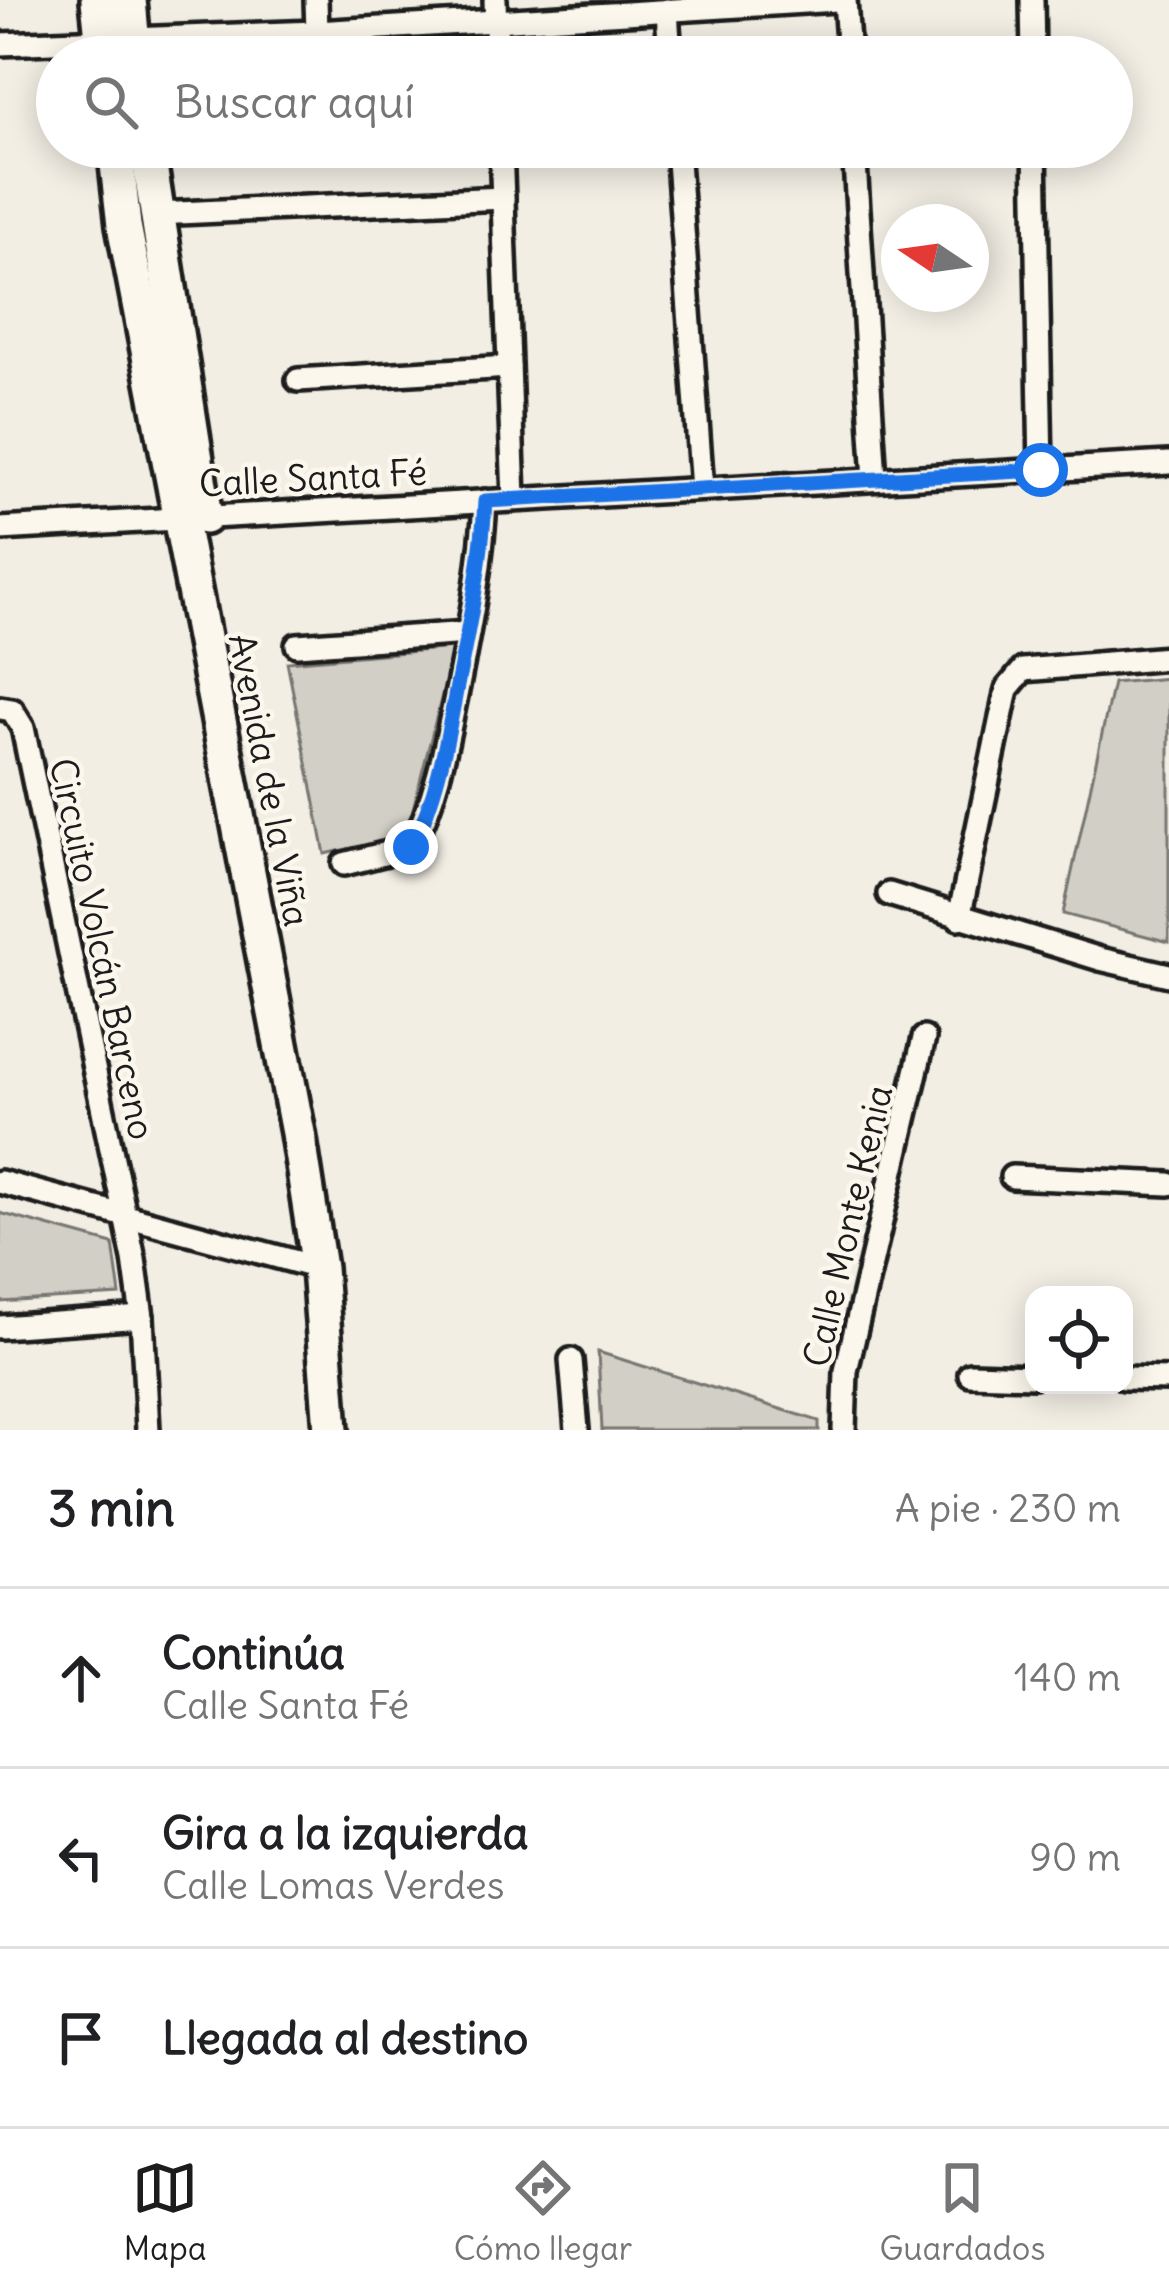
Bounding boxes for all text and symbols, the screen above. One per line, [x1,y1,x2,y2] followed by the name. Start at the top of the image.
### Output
[36,36,1133,168] search box
[78,69,144,135] icon: search
[174,74,414,130] text: Buscar aquí
[881,204,989,312] north arrow
[1014,443,1068,497] route start
[198,450,428,506] street label: Calle Santa Fé
[219,630,319,930] street label: Avenida de la Viña
[40,754,164,1144] street label: Circuito Volcán Barceno
[384,820,438,874] route end
[794,1081,902,1371] street label: Calle Monte Kenia
[1025,1286,1133,1394] map controls
[1025,1286,1133,1394] button: locate
[48,1476,175,1540] text: 3 min
[895,1484,1121,1533] text: A pie · 230 m
[162,1625,345,1681] text: Continúa
[48,1645,114,1711] icon: ahead
[1014,1653,1121,1702] text: 140 m
[162,1681,409,1730] text: Calle Santa Fé
[162,1805,529,1861] text: Gira a la izquierda
[48,1825,114,1891] icon: left
[1029,1833,1121,1882] text: 90 m
[162,1861,504,1910] text: Calle Lomas Verdes
[48,2005,114,2071] icon: arrive
[162,2010,528,2066] text: Llegada al destino
[124,2155,207,2269] tab: Mapa
[454,2155,632,2269] tab: Cómo llegar
[879,2155,1045,2269] tab: Guardados

